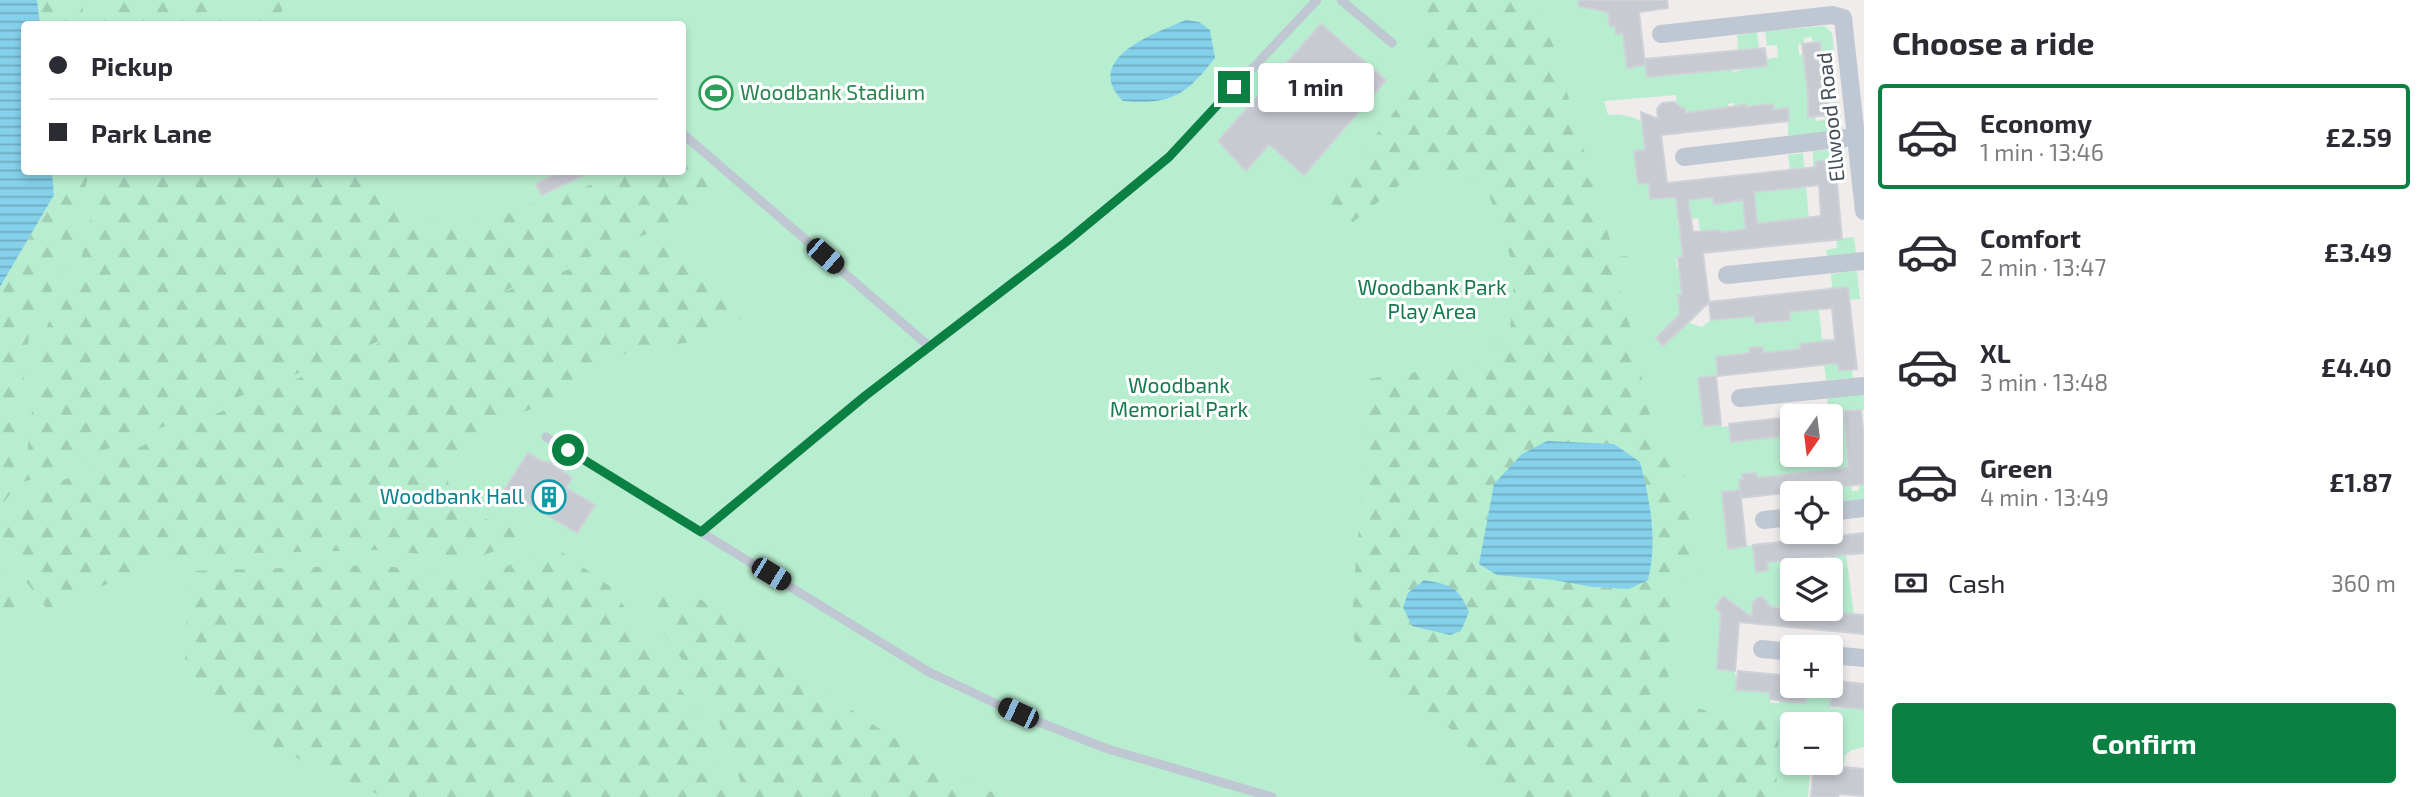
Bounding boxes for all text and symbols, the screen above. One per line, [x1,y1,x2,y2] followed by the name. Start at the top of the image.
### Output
[1892,23,2095,61] text: Choose a ride
[91,50,173,81] text: Pickup
[1810,51,1849,183] street label: Ellwood Road
[1258,62,1374,112] callout: 1 min
[1218,71,1250,103] route end
[1288,73,1344,101] text: 1 min
[697,74,735,112] sports icon: Woodbank Stadium
[740,79,925,104] place label: Woodbank Stadium
[1896,105,1959,168] icon: car
[1980,107,2092,138] text: Economy
[91,117,212,148] text: Park Lane
[2326,121,2392,152] text: £2.59
[1980,138,2104,166] text: 1 min · 13:46
[1896,220,1959,283] icon: car
[1980,222,2081,253] text: Comfort
[803,234,848,278] car
[2324,236,2392,267] text: £3.49
[1980,253,2106,281] text: 2 min · 13:47
[1357,274,1507,323] park label: Woodbank Park Play Area
[1896,335,1959,398] icon: car
[1980,337,2011,368] text: XL
[2321,351,2392,382] text: £4.40
[1980,368,2108,396] text: 3 min · 13:48
[1110,372,1249,421] park label: Woodbank Memorial Park
[1780,404,1843,467] north arrow
[1780,404,1843,775] map controls
[552,434,584,466] route start
[1896,450,1959,513] icon: car
[1980,452,2053,483] text: Green
[2329,466,2392,497] text: £1.87
[530,478,568,516] building icon: Woodbank Hall
[1780,481,1843,544] button: locate
[380,483,525,508] place label: Woodbank Hall
[1980,483,2109,511] text: 4 min · 13:49
[748,554,795,594] car
[1780,558,1843,621] button: layers
[1892,564,1930,602] icon: cash
[1948,567,2005,598] text: Cash
[2331,569,2396,597] text: 360 m
[1780,635,1843,698] button: +
[995,695,1042,731] car
[1892,703,2396,783] button: Confirm
[1780,712,1843,775] button: −

